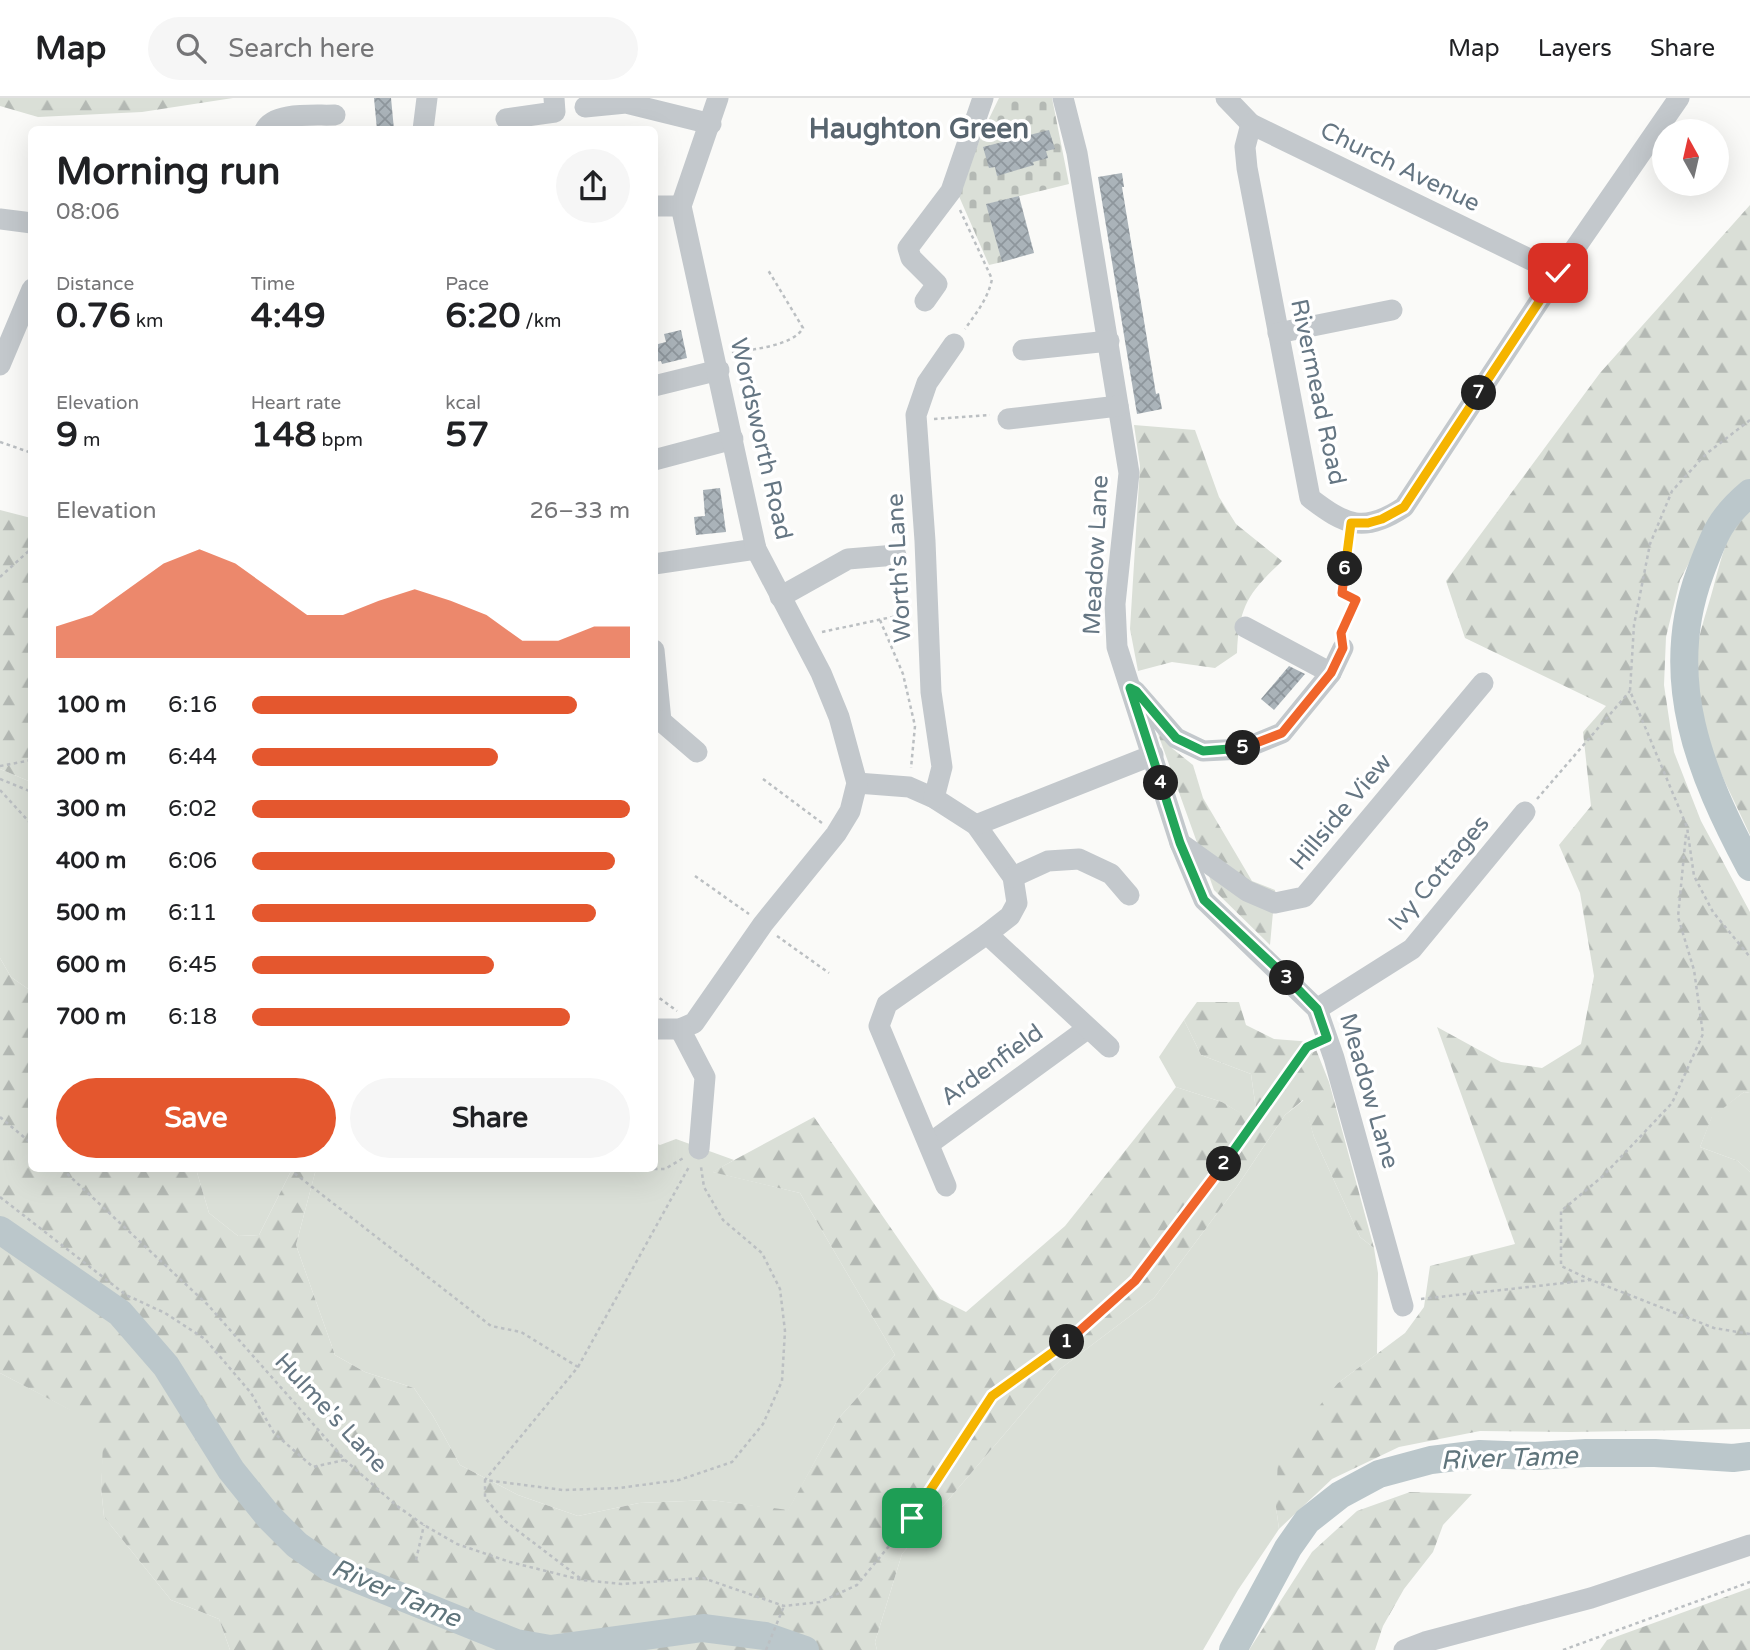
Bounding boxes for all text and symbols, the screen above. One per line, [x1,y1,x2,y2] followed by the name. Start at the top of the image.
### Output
[148,17,638,80] search box
[35,29,106,68] text: Map
[172,29,210,67] icon: search
[228,33,374,64] text: Search here
[1448,34,1500,63] text: Map
[1538,34,1612,63] text: Layers
[1650,34,1715,63] text: Share
[809,112,1029,146] district label: Haughton Green
[1315,116,1485,218] street label: Church Avenue
[1652,119,1729,196] north arrow
[1652,119,1729,196] map controls
[56,149,280,195] text: Morning run
[556,149,630,223] button: share
[56,198,120,226] text: 08:06
[1528,243,1588,303] pin
[1539,254,1577,292] icon: check
[56,273,134,295] text: Distance
[251,273,295,295] text: Time
[445,273,489,295] text: Pace
[56,295,131,337] text: 0.76
[251,295,326,337] text: 4:49
[445,295,520,337] text: 6:20
[1284,296,1352,488] street label: Rivermead Road
[131,310,163,332] text: km
[520,310,562,332] text: /km
[724,335,798,543] street label: Wordsworth Road
[1462,376,1496,410] pin: 7
[1473,381,1484,403] text: 7
[56,392,139,414] text: Elevation
[251,392,341,414] text: Heart rate
[445,392,481,414] text: kcal
[56,414,78,456] text: 9
[251,414,317,456] text: 148
[445,414,489,456] text: 57
[78,429,100,451] text: m
[317,429,363,451] text: bpm
[1077,474,1115,636] street label: Meadow Lane
[881,493,917,643] street label: Worth's Lane
[56,497,157,525] text: Elevation
[529,497,630,525] text: 26–33 m
[1328,552,1362,587] pin: 6
[1339,557,1350,579] text: 6
[56,691,126,719] text: 100 m
[168,691,217,719] text: 6:16
[1226,730,1260,766] pin: 5
[1237,736,1248,758] text: 5
[56,743,126,771] text: 200 m
[168,743,217,771] text: 6:44
[1284,748,1398,876] street label: Hillside View
[1144,766,1178,800] pin: 4
[1155,771,1166,793] text: 4
[56,795,126,823] text: 300 m
[168,795,217,823] text: 6:02
[1382,810,1496,936] street label: Ivy Cottages
[56,847,126,875] text: 400 m
[168,847,217,875] text: 6:06
[56,899,126,927] text: 500 m
[168,899,217,927] text: 6:11
[56,951,126,979] text: 600 m
[168,951,217,979] text: 6:45
[1270,960,1304,996] pin: 3
[1281,966,1292,988] text: 3
[56,1003,126,1031] text: 700 m
[168,1003,217,1031] text: 6:18
[1333,1010,1405,1172] street label: Meadow Lane
[935,1018,1049,1112] street label: Ardenfield
[56,1078,336,1158] button: Save
[350,1078,630,1158] button: Share
[1206,1146,1242,1182] pin: 2
[1218,1152,1229,1174] text: 2
[1050,1324,1084,1360] pin: 1
[1061,1330,1072,1352] text: 1
[268,1347,394,1479] street label: Hulme's Lane
[1440,1440,1579,1476] water label: River Tame
[882,1488,942,1548] pin
[893,1499,931,1537] icon: arrive
[327,1552,466,1635] water label: River Tame

